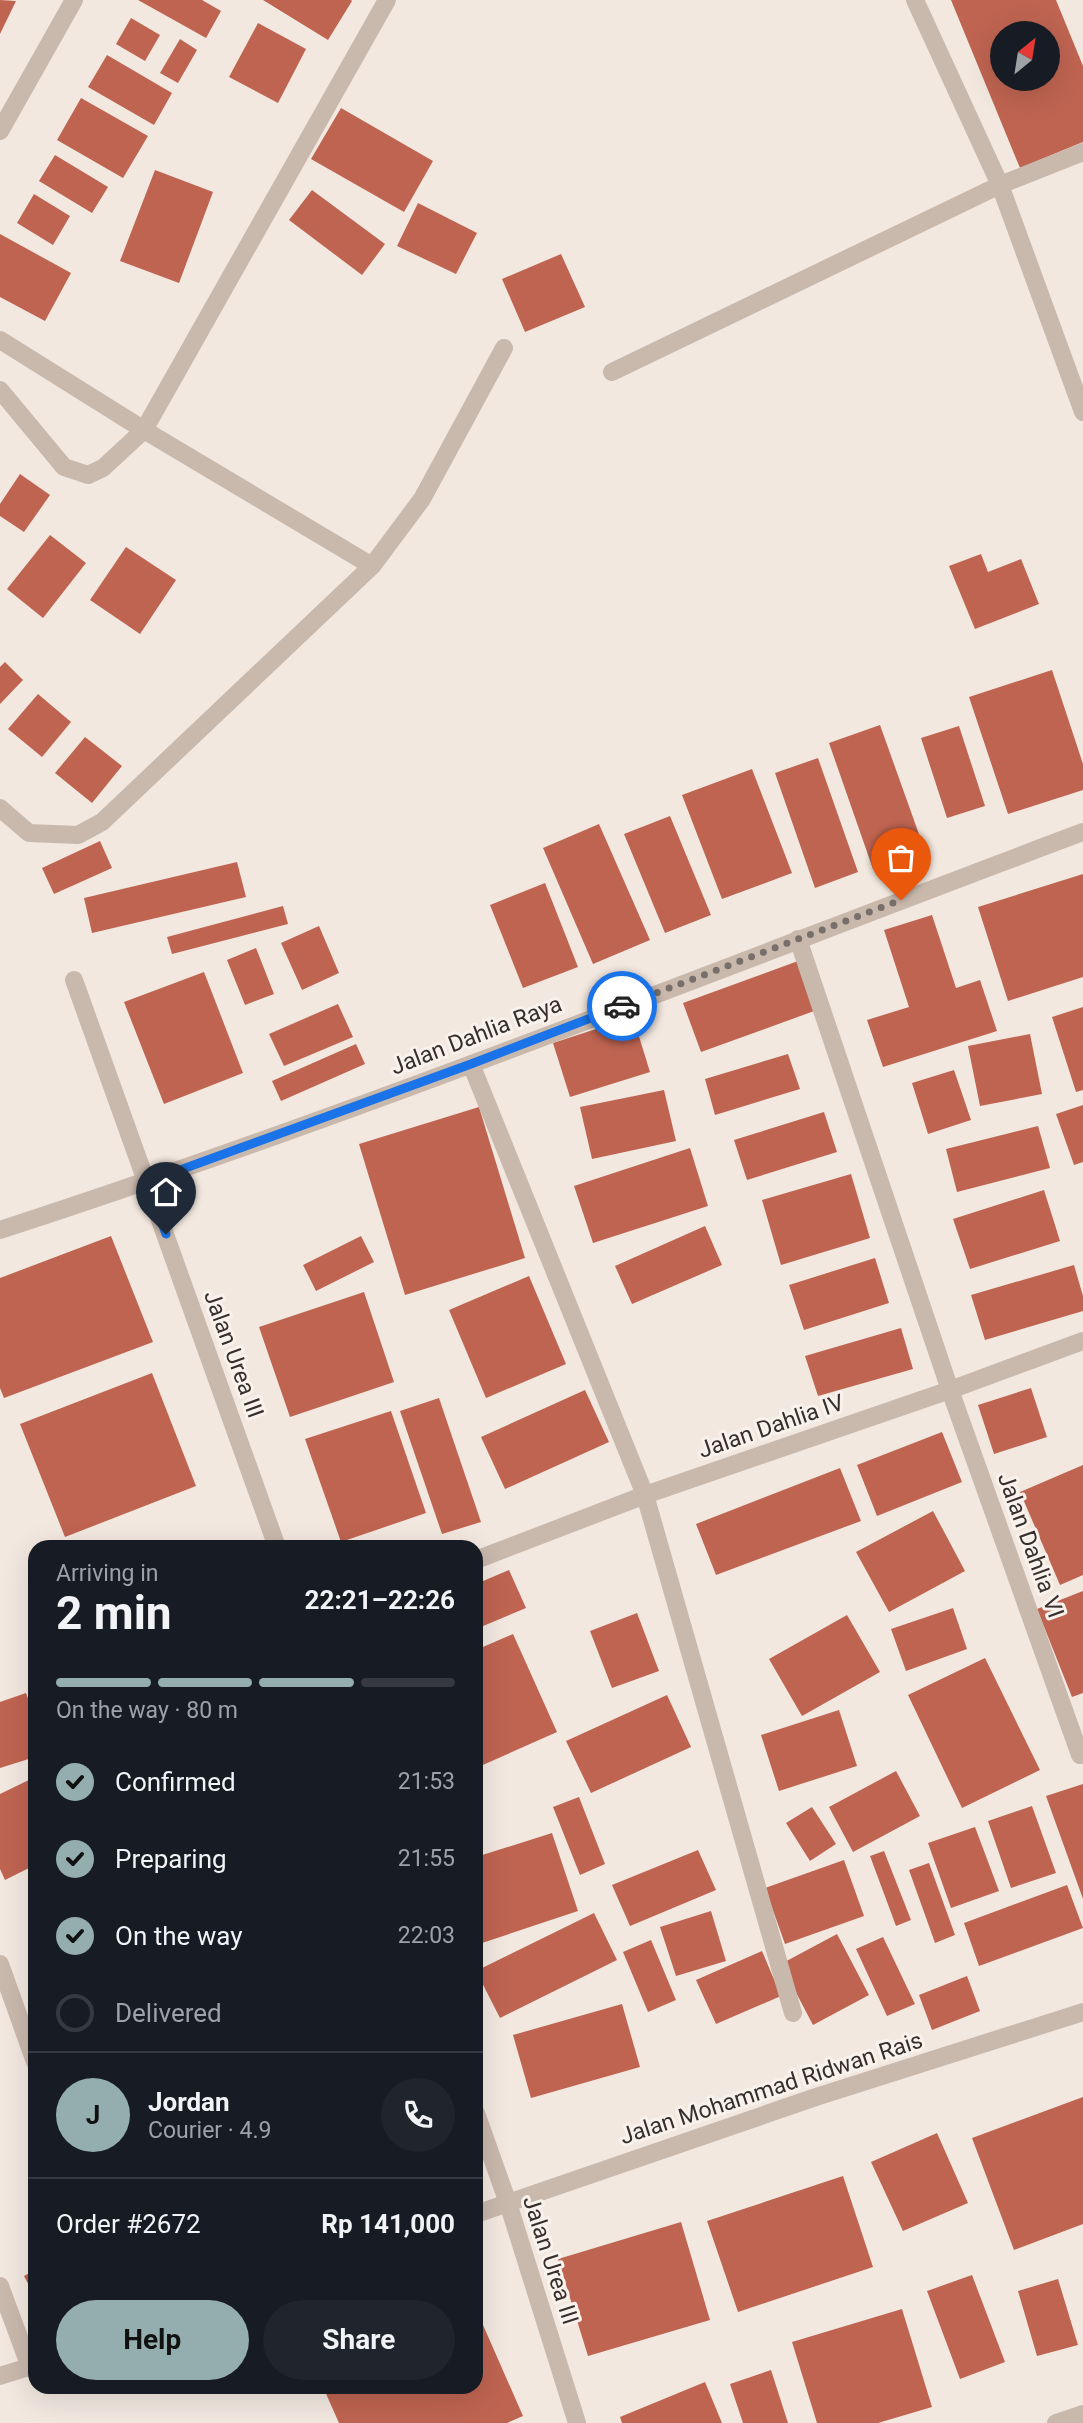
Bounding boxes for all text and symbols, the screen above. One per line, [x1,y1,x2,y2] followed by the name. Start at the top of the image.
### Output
[990,21,1060,91] north arrow
[990,21,1060,91] map controls
[871,828,931,900] pin
[882,839,920,877] icon: bag
[587,971,657,1041] courier
[603,987,641,1025] icon: car
[387,990,566,1081] street label: Jalan Dahlia Raya
[136,1162,196,1234] pin
[147,1173,185,1211] icon: home
[198,1287,269,1421] street label: Jalan Urea III
[695,1389,848,1464] street label: Jalan Dahlia IV
[992,1469,1069,1621] street label: Jalan Dahlia VI
[56,1560,159,1587] text: Arriving in
[305,1585,455,1615] text: 22:21–22:26
[56,1586,172,1640] text: 2 min
[56,1697,238,1724] text: On the way · 80 m
[56,1763,94,1801] icon: check
[115,1767,236,1797] text: Confirmed
[398,1768,455,1795] text: 21:53
[56,1840,94,1878] icon: check
[115,1844,227,1874] text: Preparing
[398,1845,455,1872] text: 21:55
[56,1917,94,1955] icon: check
[115,1921,243,1951] text: On the way
[398,1922,455,1949] text: 22:03
[115,1998,222,2028] text: Delivered
[616,2027,926,2150] street label: Jalan Mohammad Ridwan Rais
[381,2078,455,2152] button: phone
[148,2087,230,2117] text: Jordan
[86,2100,100,2130] text: J
[148,2117,271,2144] text: Courier · 4.9
[517,2193,584,2328] street label: Jalan Urea III
[56,2209,201,2239] text: Order #2672
[321,2209,455,2239] text: Rp 141,000
[56,2300,249,2380] button: Help
[263,2300,455,2380] button: Share

